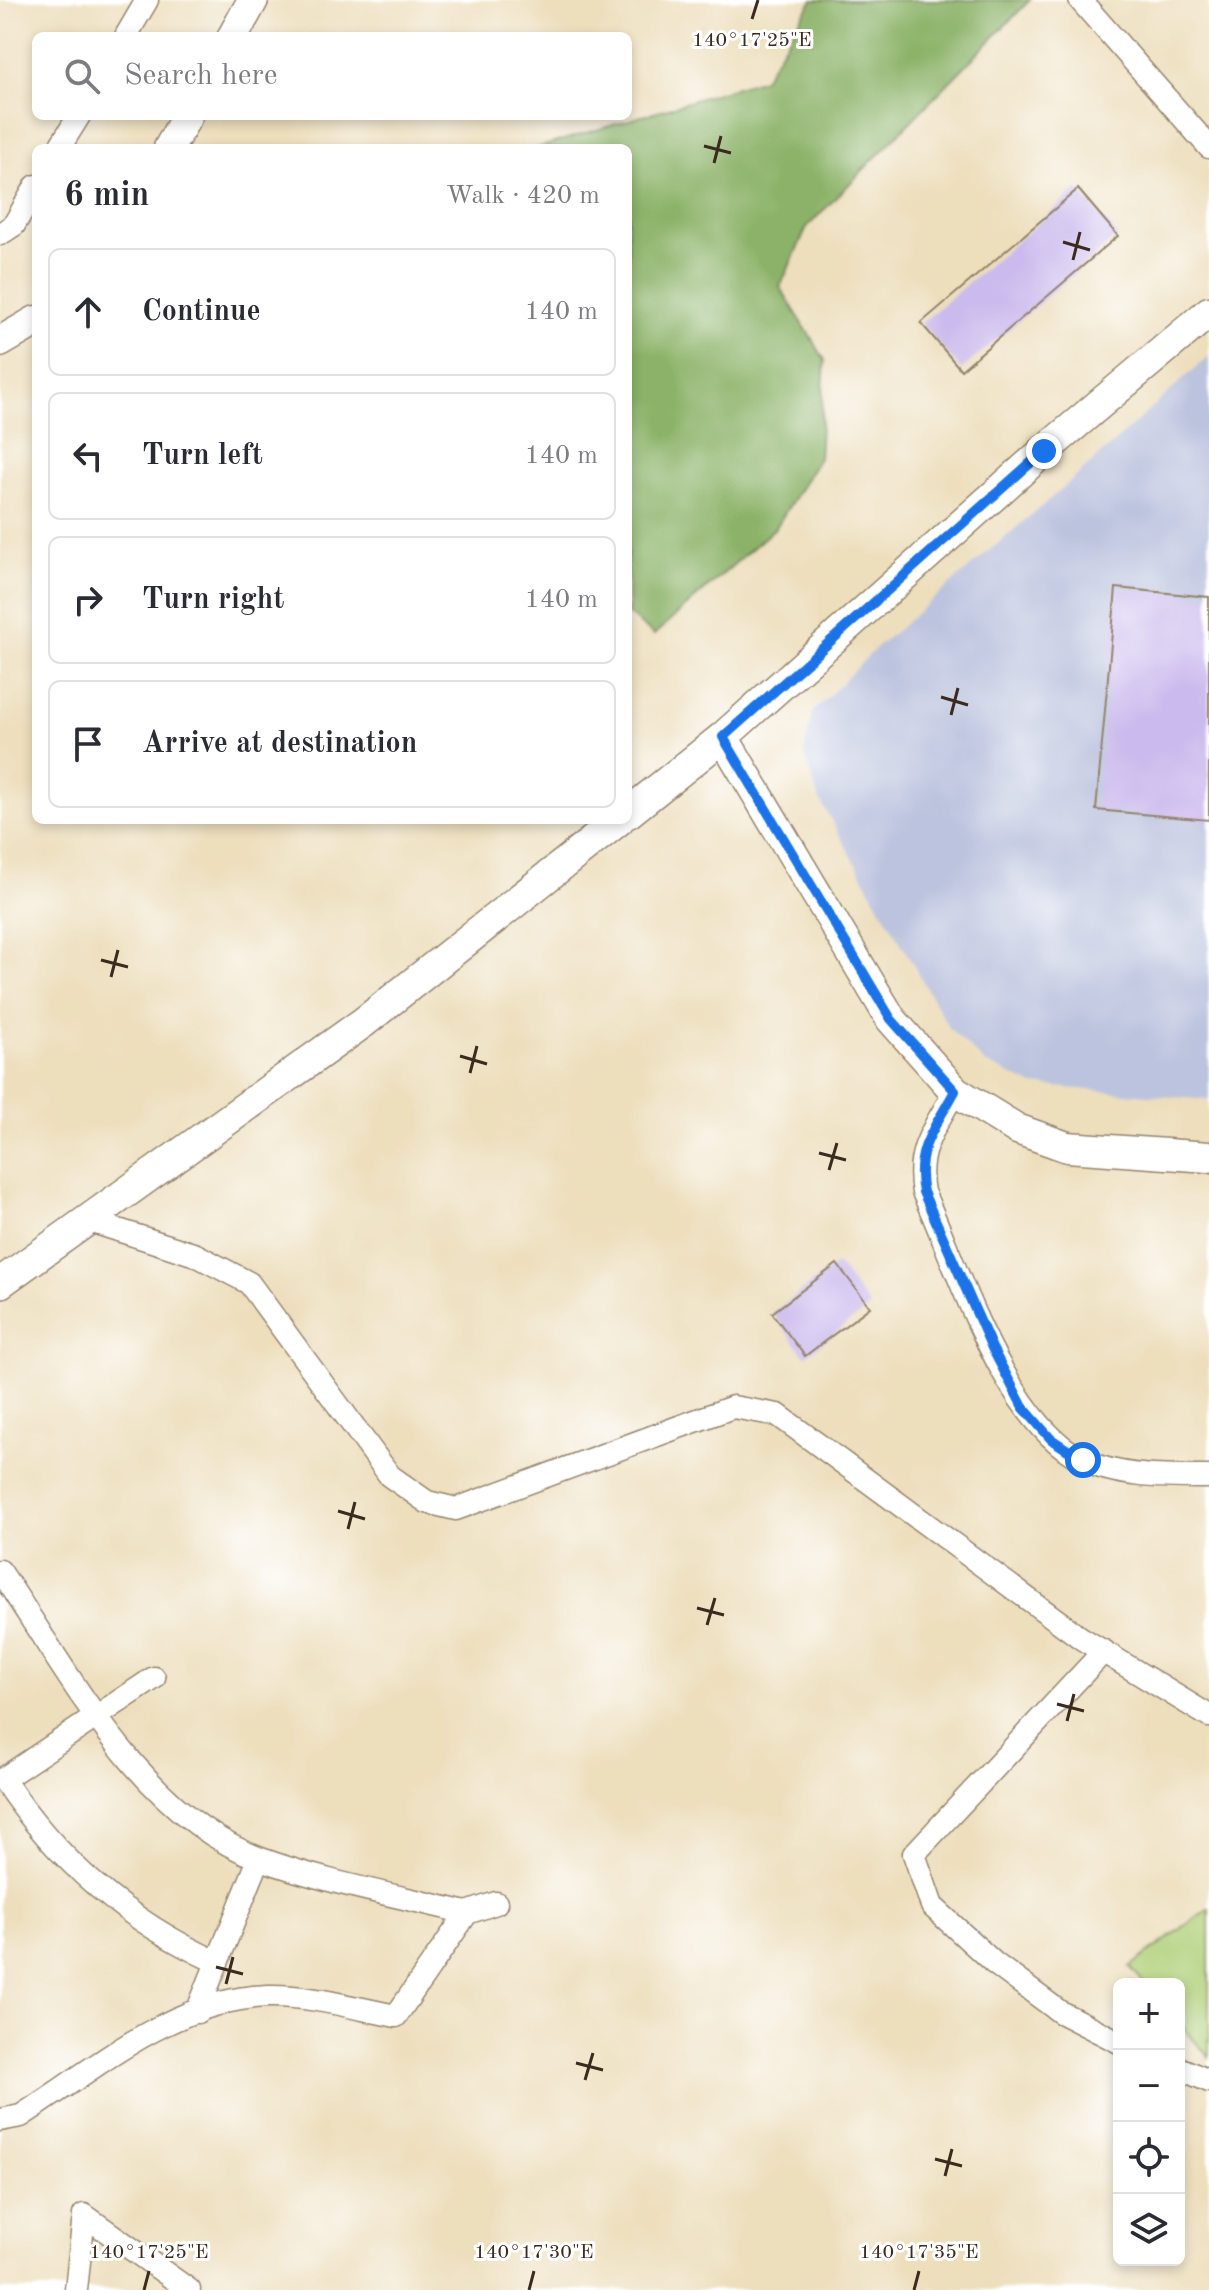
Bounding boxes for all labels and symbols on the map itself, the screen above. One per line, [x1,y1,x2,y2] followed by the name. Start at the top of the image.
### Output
[692,31,812,51] text: 140°17'25"E
[1026,433,1062,469] route end
[1065,1442,1101,1478] route start
[89,2243,209,2263] text: 140°17'25"E
[474,2243,594,2263] text: 140°17'30"E
[859,2243,979,2263] text: 140°17'35"E

